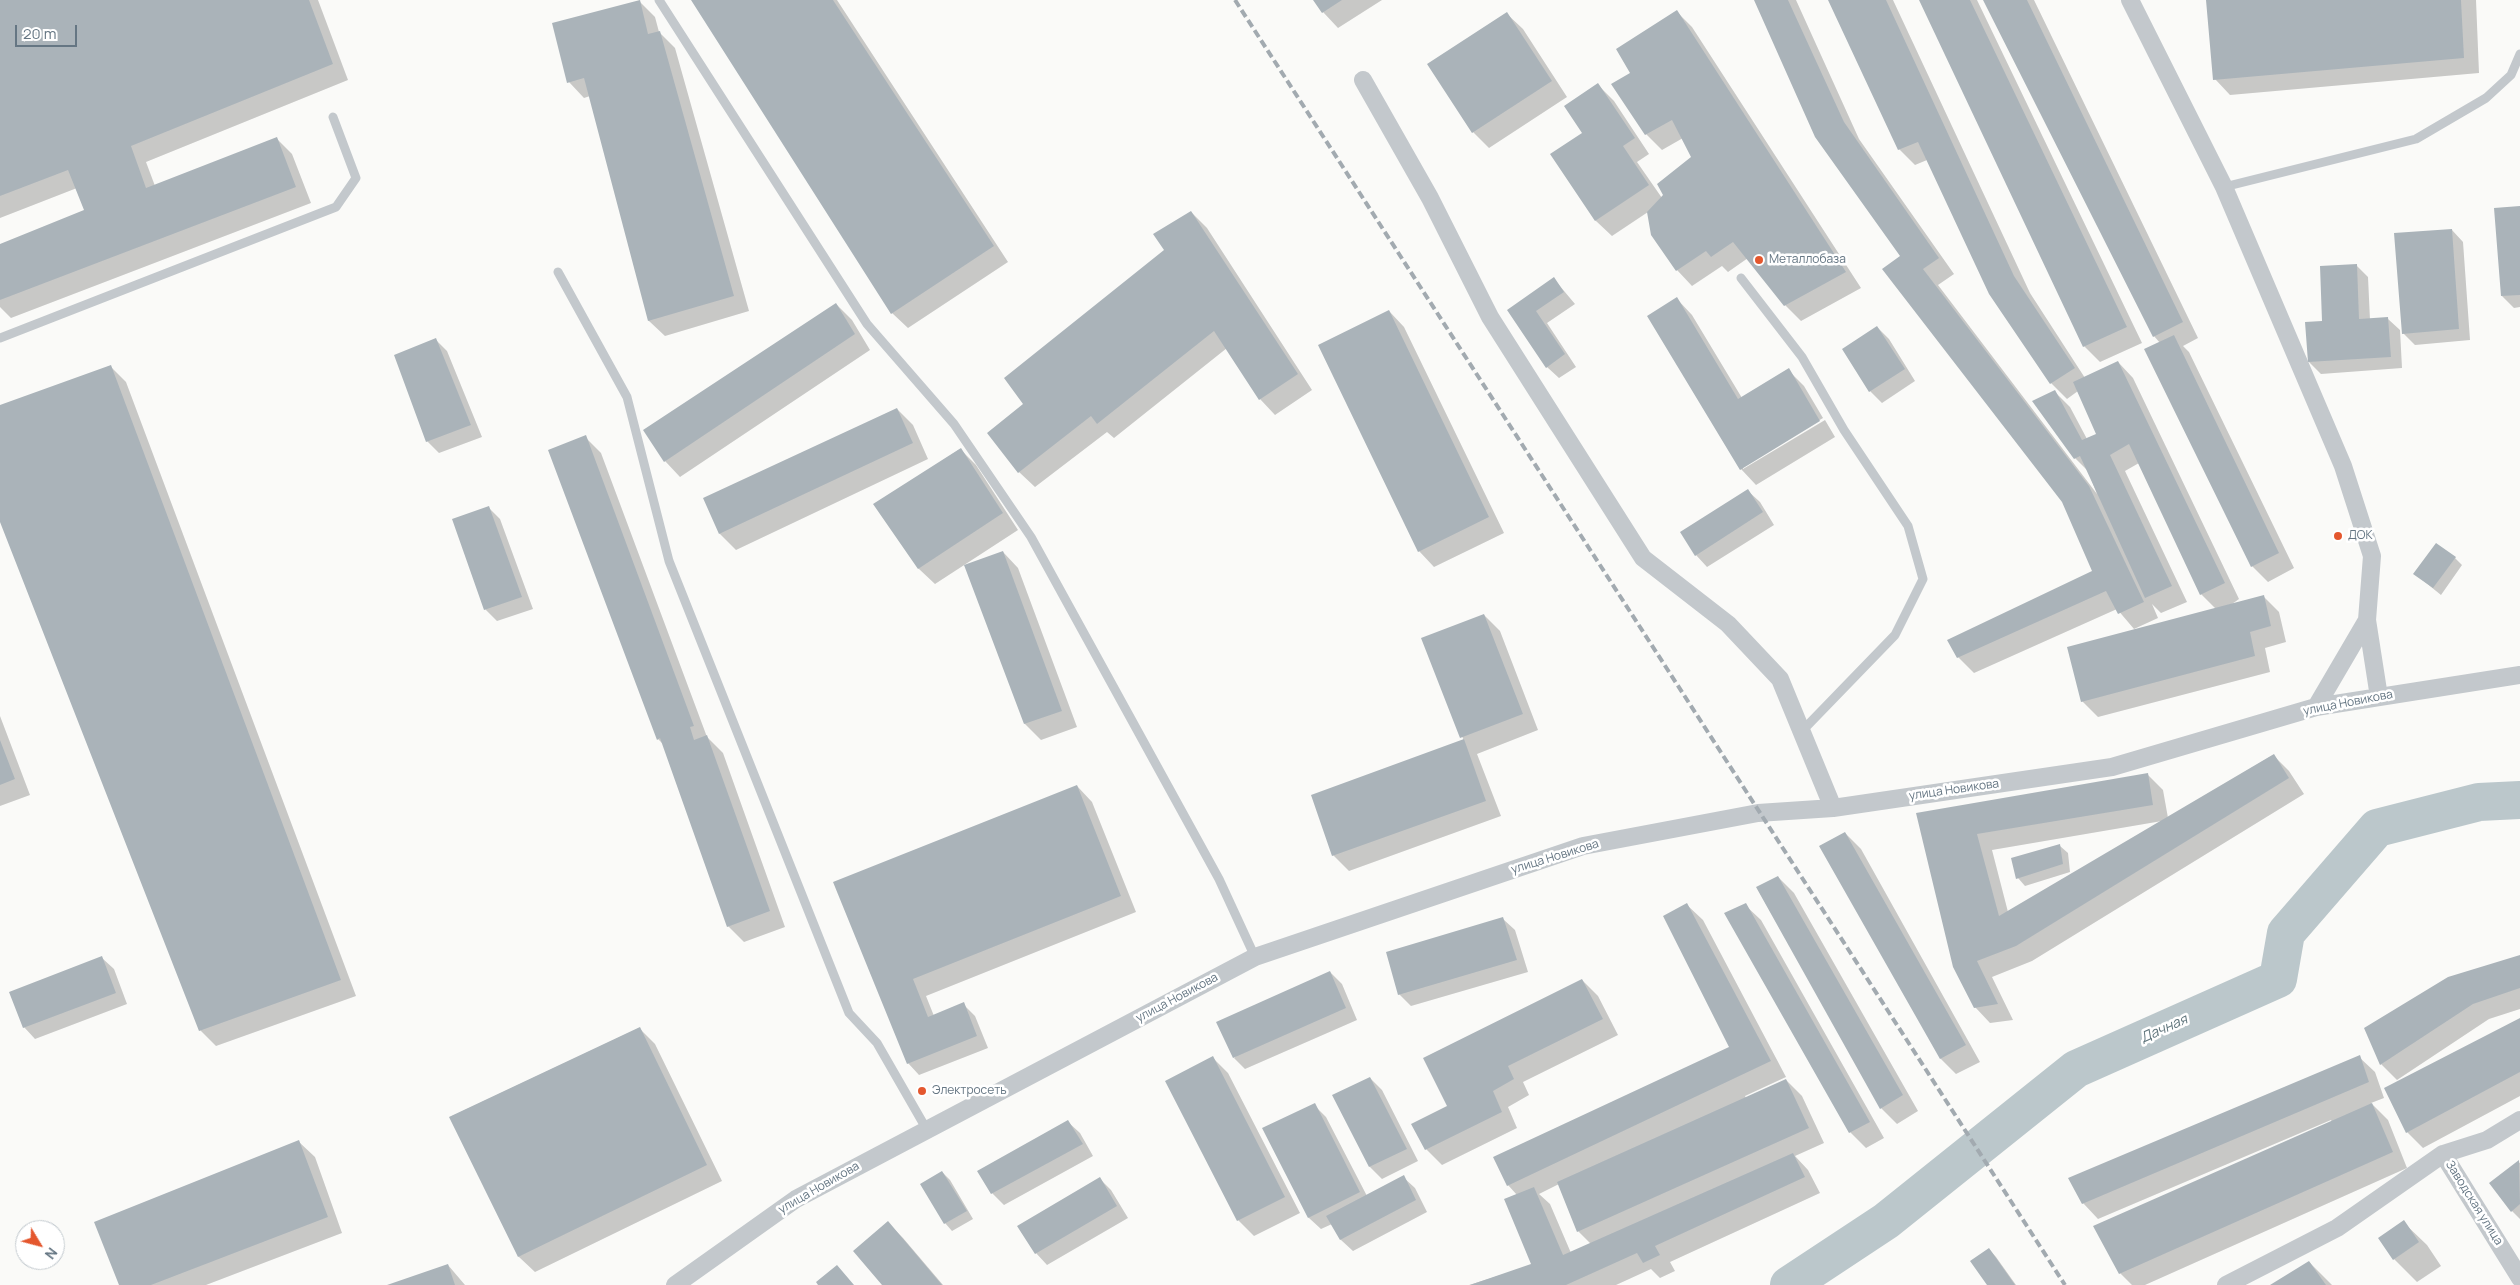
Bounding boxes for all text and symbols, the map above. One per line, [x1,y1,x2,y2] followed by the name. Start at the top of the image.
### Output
[18,15,80,47] scale bar
[23,23,56,44] text: 20 m
[1769,253,1846,267] place label: Металлобаза
[1753,254,1765,266] marker: Металлобаза
[2348,529,2373,543] place label: ДОК
[2332,530,2344,542] marker: ДОК
[2302,687,2394,719] street label: улица Новикова
[1908,777,2000,803] street label: улица Новикова
[1509,837,1601,877] street label: улица Новикова
[1133,970,1221,1026] street label: улица Новикова
[2138,1011,2190,1047] water label: Дачная
[932,1084,1007,1098] place label: Электросеть
[916,1085,928,1097] marker: Электросеть
[2442,1158,2506,1248] street label: Заводская улица
[776,1159,862,1217] street label: улица Новикова
[15,1220,65,1270] north arrow
[41,1244,62,1263] text: N

